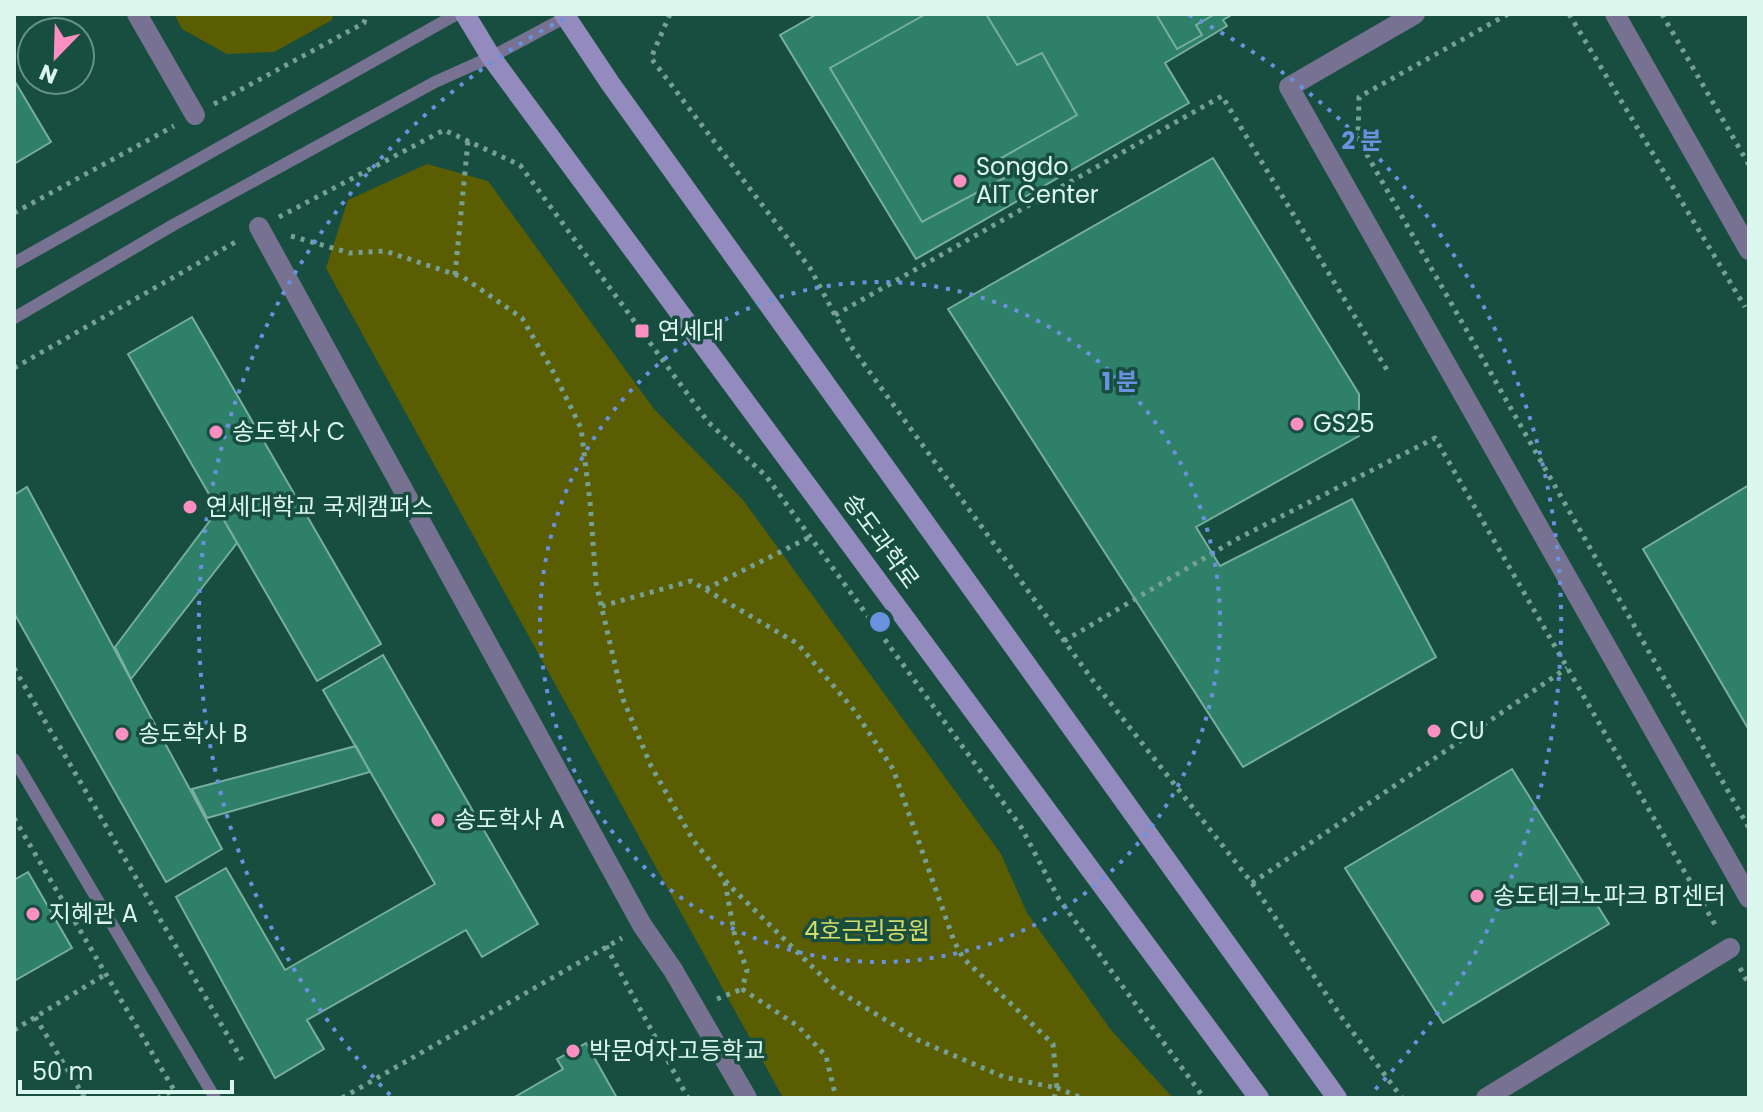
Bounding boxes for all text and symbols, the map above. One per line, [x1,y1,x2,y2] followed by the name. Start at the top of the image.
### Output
[16,16,96,96] north arrow
[35,56,62,91] text: N
[1342,124,1382,157] text: 2 분
[976,150,1099,211] place label: Songdo AIT Center
[951,172,969,190] marker: Songdo AIT Center
[658,314,724,347] place label: 연세대
[633,322,651,340] marker: 연세대
[1102,365,1138,398] text: 1 분
[1313,407,1375,440] place label: GS25
[232,415,345,448] place label: 송도학사 C
[1288,415,1306,433] marker: GS25
[207,423,225,441] marker: 송도학사 C
[836,486,927,595] street label: 송도과학로
[206,490,433,523] place label: 연세대학교 국제캠퍼스
[181,498,199,516] marker: 연세대학교 국제캠퍼스
[866,608,894,636] centre of rings
[1450,714,1485,747] place label: CU
[138,717,247,750] place label: 송도학사 B
[1425,722,1443,740] marker: CU
[113,725,131,743] marker: 송도학사 B
[454,803,565,836] place label: 송도학사 A
[429,811,447,829] marker: 송도학사 A
[1493,879,1726,912] place label: 송도테크노파크 BT센터
[1468,887,1486,905] marker: 송도테크노파크 BT센터
[49,897,138,930] place label: 지혜관 A
[24,905,42,923] marker: 지혜관 A
[804,914,930,947] park label: 4호근린공원
[589,1034,766,1067] place label: 박문여자고등학교
[564,1042,582,1060] marker: 박문여자고등학교
[20,1044,232,1094] scale bar
[32,1055,93,1088] text: 50 m

